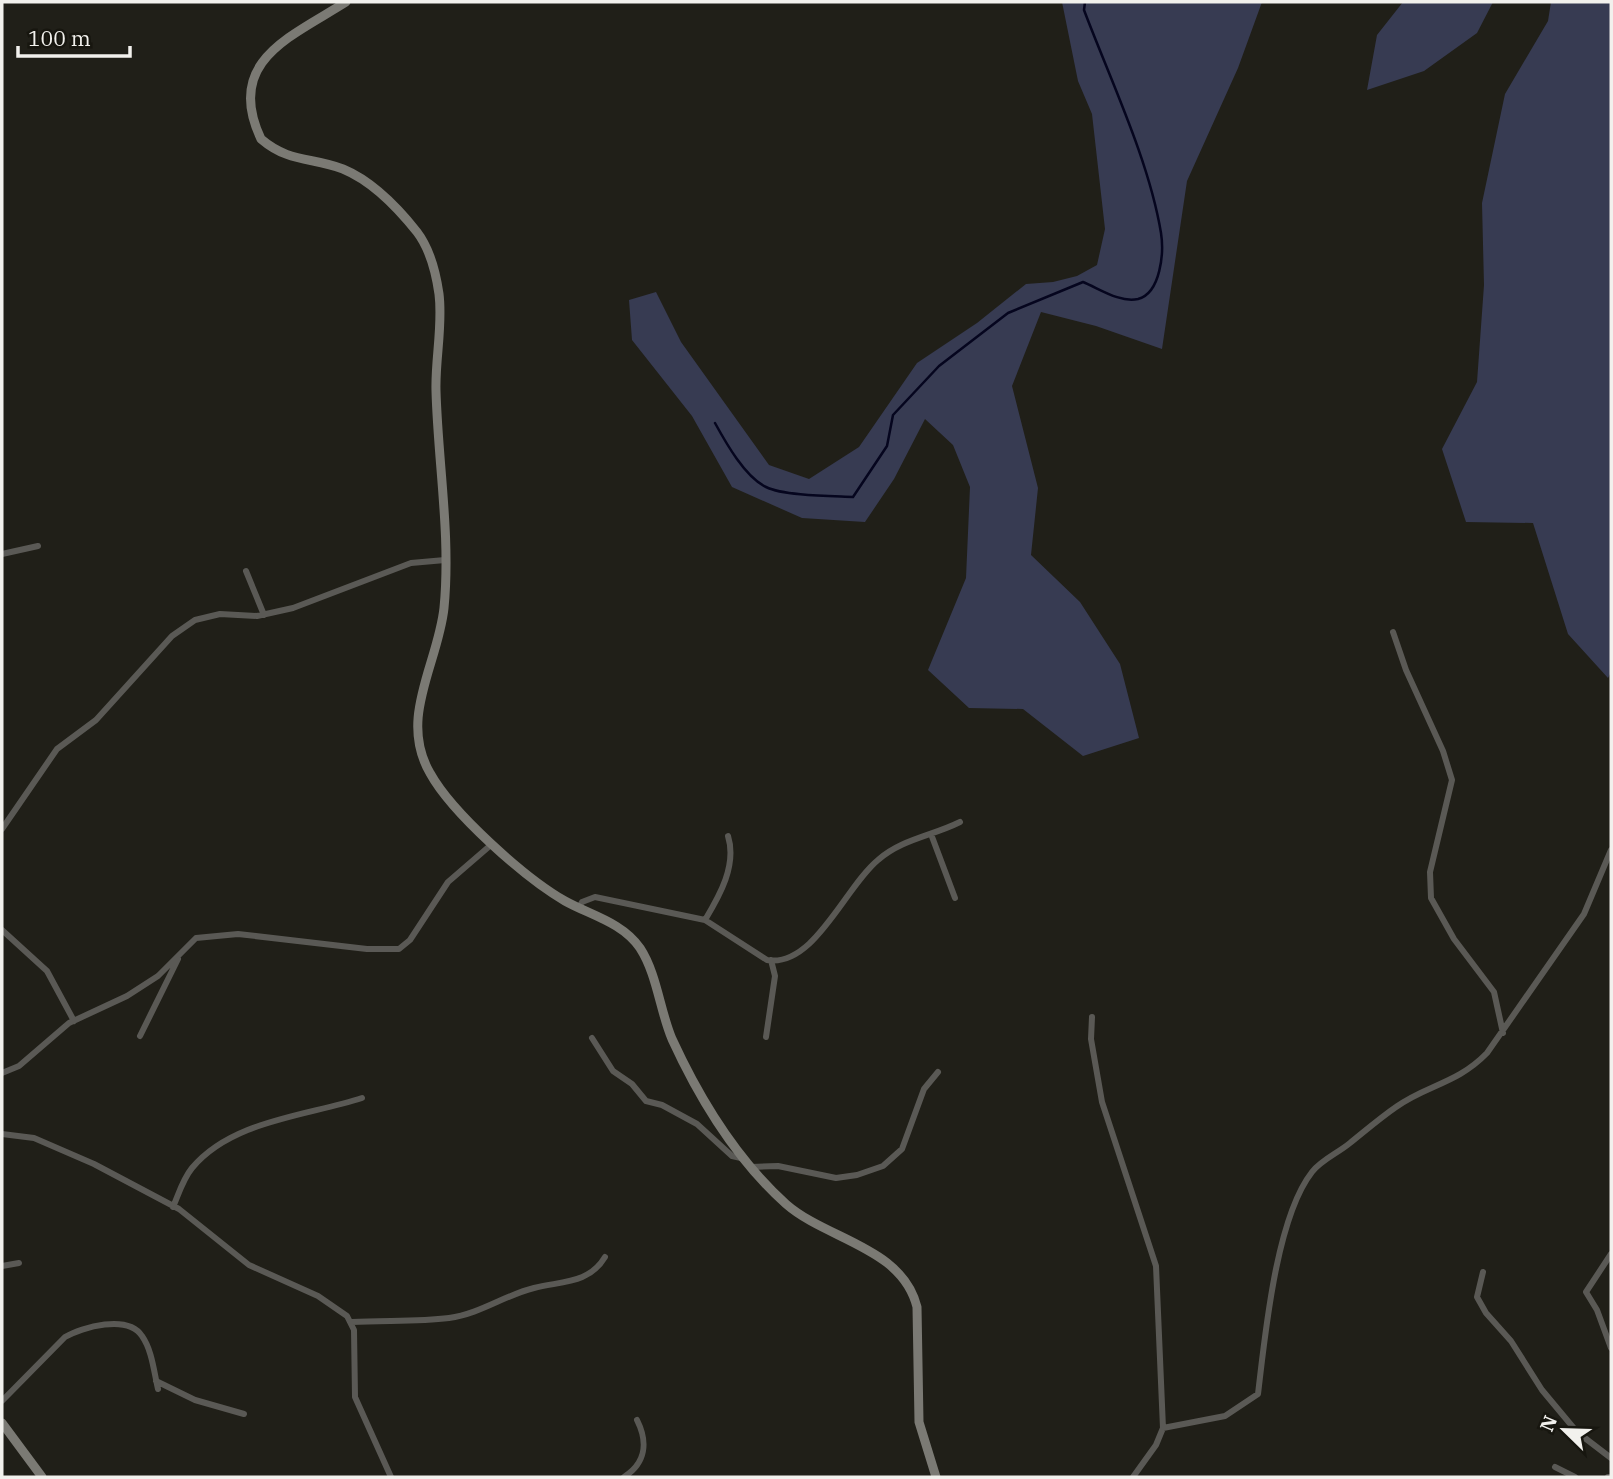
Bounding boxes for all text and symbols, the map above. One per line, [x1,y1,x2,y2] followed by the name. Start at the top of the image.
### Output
[18,14,130,58] scale bar
[28,24,91,52] text: 100 m
[1529,1395,1599,1465] north arrow
[1534,1412,1562,1435] text: N

